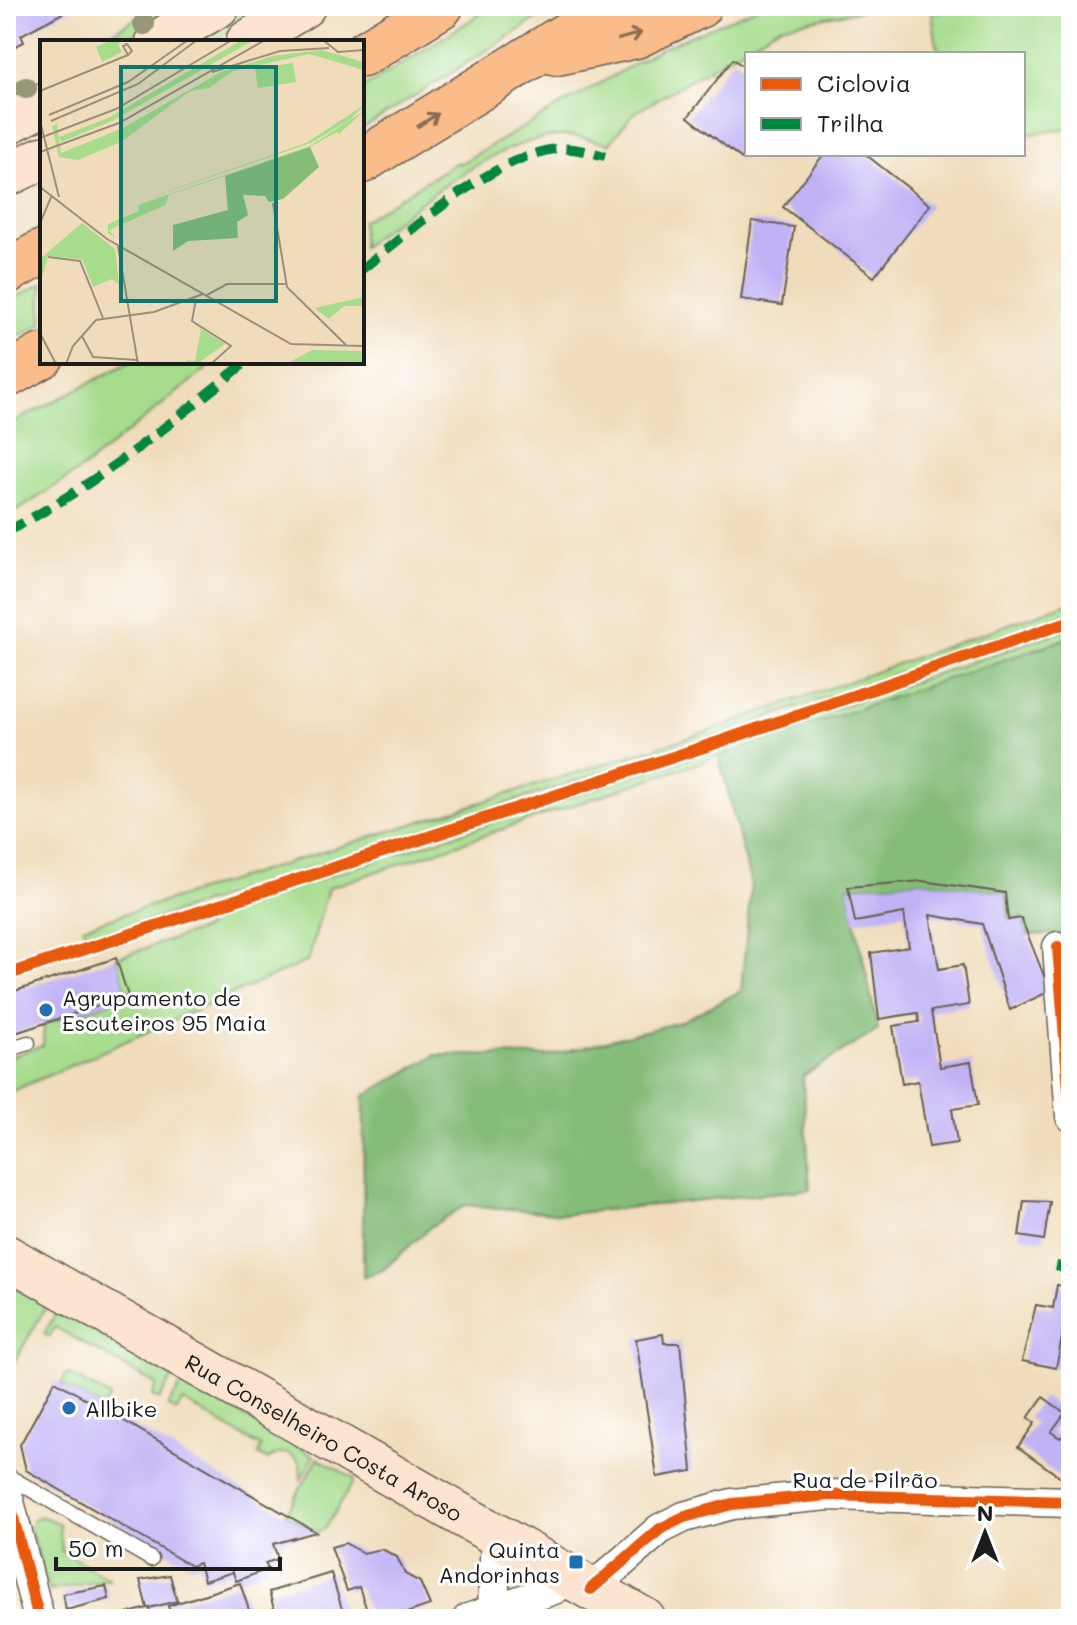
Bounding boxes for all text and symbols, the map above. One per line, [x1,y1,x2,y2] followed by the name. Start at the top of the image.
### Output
[617,28,643,43] one-way arrow
[40,40,364,364] inset map
[745,52,1025,156] legend
[817,67,911,98] text: Ciclovia
[817,107,884,138] text: Trilha
[416,112,439,128] one-way arrow
[62,983,267,1037] place label: Agrupamento de Escuteiros 95 Maia
[37,1001,55,1019] marker: Agrupamento de Escuteiros 95 Maia
[180,1347,468,1527] street label: Rua Conselheiro Costa Aroso
[85,1394,157,1423] place label: Allbike
[60,1399,78,1417] marker: Allbike
[793,1465,937,1494] street label: Rua de Pilrão
[945,1493,1025,1573] north arrow
[977,1498,993,1527] text: N
[56,1521,280,1571] scale bar
[68,1532,124,1563] text: 50 m
[439,1535,560,1589] place label: Quinta Andorinhas
[567,1553,585,1571] marker: Quinta Andorinhas

